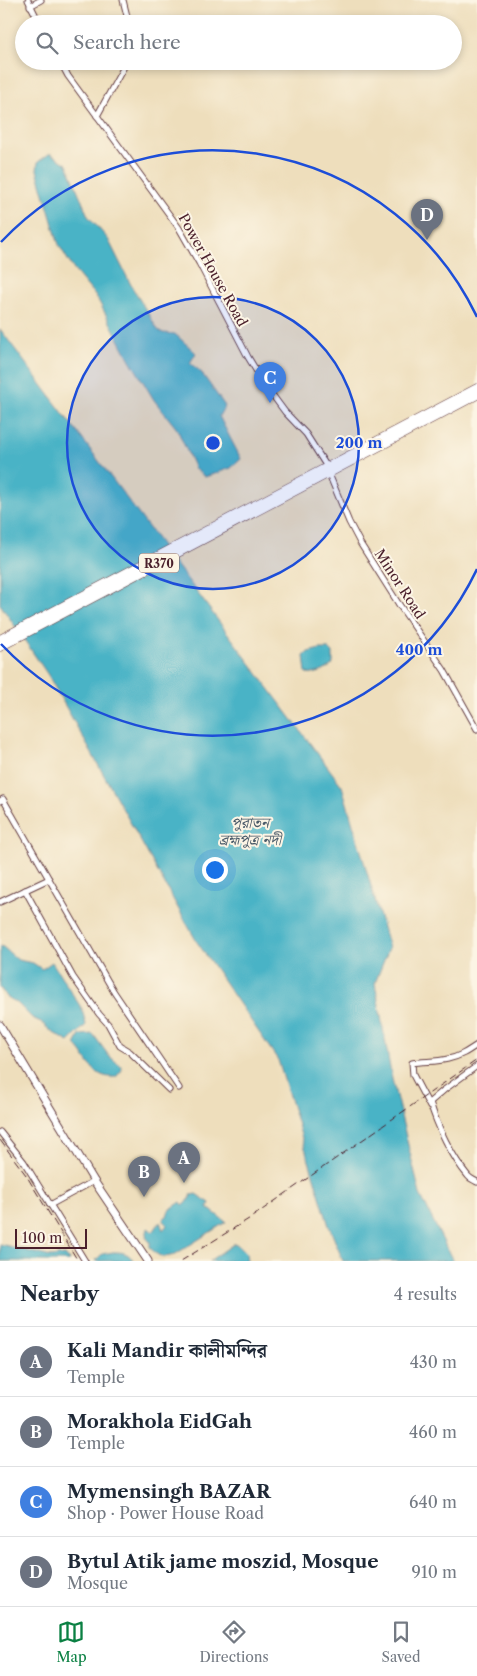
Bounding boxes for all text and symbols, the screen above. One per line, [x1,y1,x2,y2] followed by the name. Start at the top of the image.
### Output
[15,15,462,70] search box
[33,29,61,57] icon: search
[73,31,181,54] text: Search here
[411,199,443,240] pin: D
[174,210,252,330] street label: Power House Road
[254,362,286,403] pin: C
[336,433,382,452] text: 200 m
[204,434,222,452] centre of rings
[371,546,430,623] street label: Minor Road
[139,554,179,572] road number: R370
[396,640,442,659] text: 400 m
[219,813,283,849] water label: পুরাতন ব্রহ্মপুত্র নদী
[202,857,228,883] your location
[168,1142,200,1183] pin: A
[128,1156,160,1197] pin: B
[15,1226,88,1249] scale bar
[22,1229,62,1247] text: 100 m
[20,1281,99,1306] text: Nearby
[394,1284,457,1304] text: 4 results
[67,1339,267,1362] text: Kali Mandir কালীমন্দির
[30,1352,42,1372] text: A
[410,1352,457,1372] text: 430 m
[67,1367,125,1387] text: Temple
[67,1410,252,1433] text: Morakhola EidGah
[30,1422,42,1442] text: B
[409,1422,457,1442] text: 460 m
[67,1433,125,1453] text: Temple
[67,1480,271,1503] text: Mymensingh BAZAR
[30,1492,42,1512] text: C
[409,1492,457,1512] text: 640 m
[67,1503,264,1523] text: Shop · Power House Road
[67,1550,379,1573] text: Bytul Atik jame moszid, Mosque
[29,1562,43,1582] text: D
[412,1562,457,1582] text: 910 m
[67,1573,128,1593] text: Mosque
[56,1618,87,1666] tab: Map
[199,1618,269,1666] tab: Directions
[382,1618,420,1666] tab: Saved

